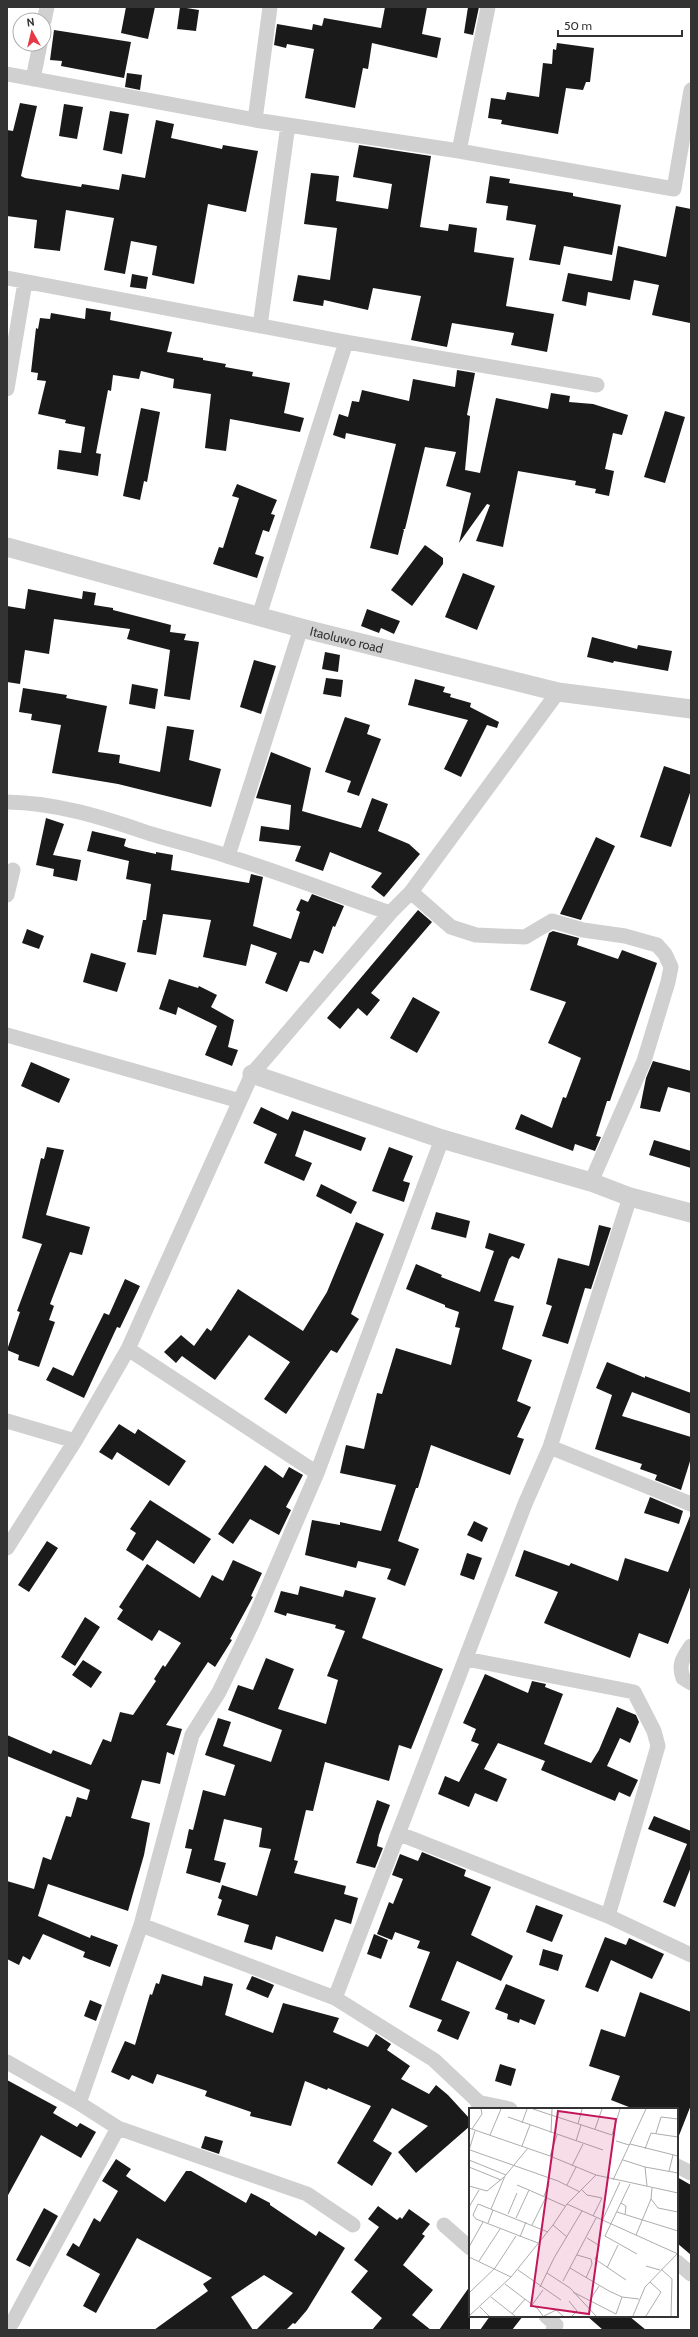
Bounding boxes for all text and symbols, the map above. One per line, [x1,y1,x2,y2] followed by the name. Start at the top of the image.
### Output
[12,12,52,52] north arrow
[558,12,682,38] scale bar
[26,15,35,30] text: N
[564,18,592,33] text: 50 m
[308,623,385,656] street label: Itaoluwo road
[469,2108,678,2317] inset map

